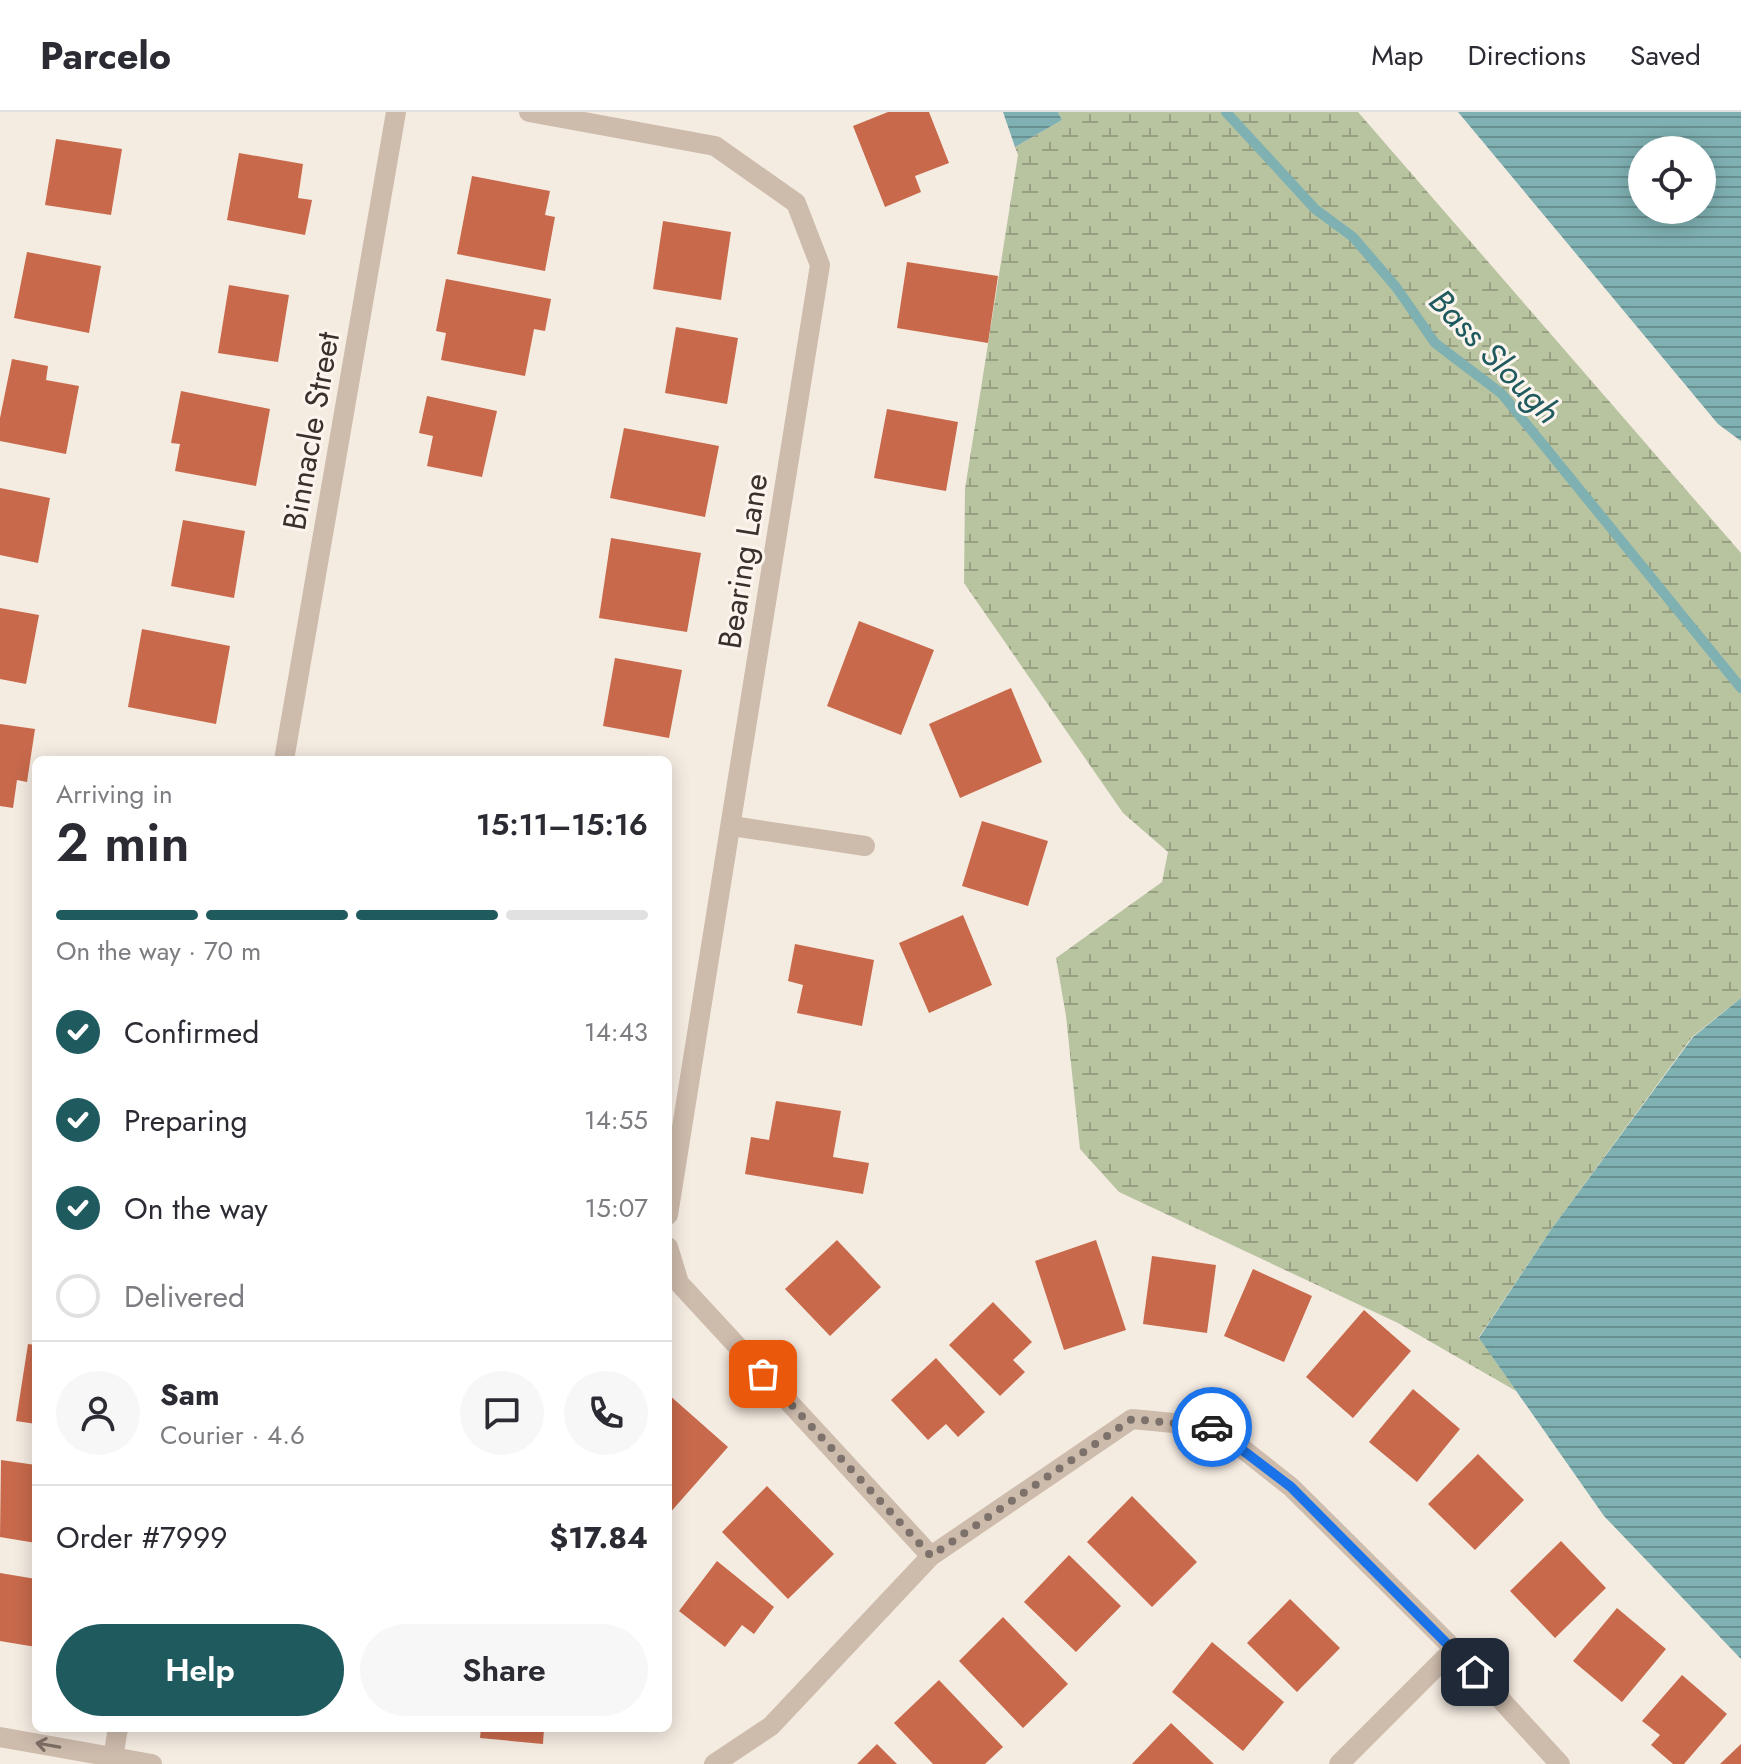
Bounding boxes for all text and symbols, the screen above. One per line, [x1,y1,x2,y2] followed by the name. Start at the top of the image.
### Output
[40,28,171,83] text: Parcelo
[1371,35,1423,76] text: Map
[1467,35,1586,76] text: Directions
[1630,35,1701,76] text: Saved
[1628,136,1716,224] map controls
[1628,136,1716,224] button: locate
[1418,278,1572,435] water label: Bass Slough
[271,328,351,534] street label: Binnacle Street
[706,470,780,652] street label: Bearing Lane
[56,775,173,813] text: Arriving in
[476,803,648,846] text: 15:11–15:16
[56,805,189,881] text: 2 min
[56,932,261,970] text: On the way · 70 m
[56,1010,100,1054] icon: check
[124,1011,259,1054] text: Confirmed
[584,1013,648,1051] text: 14:43
[56,1098,100,1142] icon: check
[124,1099,248,1142] text: Preparing
[584,1101,648,1139] text: 14:55
[56,1186,100,1230] icon: check
[124,1187,268,1230] text: On the way
[585,1189,648,1227] text: 15:07
[124,1275,245,1318] text: Delivered
[729,1340,797,1408] pin
[741,1352,785,1396] icon: bag
[56,1371,140,1455] button: person
[460,1371,544,1455] button: chat
[564,1371,648,1455] button: phone
[160,1373,220,1416] text: Sam
[1172,1387,1252,1467] courier
[1190,1405,1234,1449] icon: car
[160,1416,305,1454] text: Courier · 4.6
[56,1516,228,1559] text: Order #7999
[550,1516,648,1559] text: $17.84
[56,1624,344,1716] button: Help
[360,1624,648,1716] button: Share
[1441,1638,1509,1706] pin
[1453,1650,1497,1694] icon: home
[36,1737,62,1752] one-way arrow

